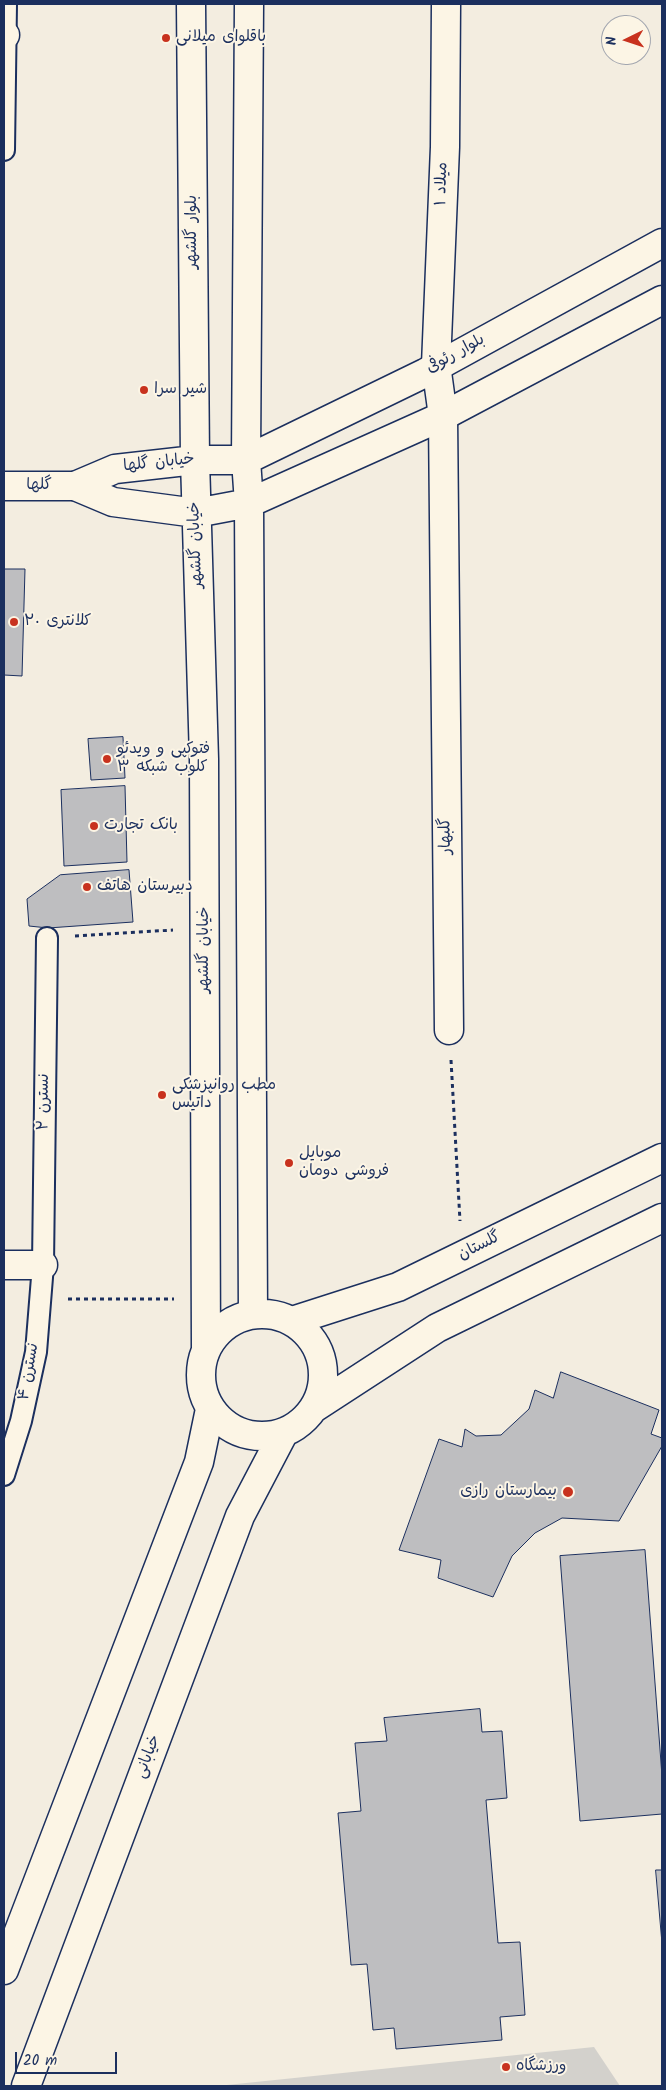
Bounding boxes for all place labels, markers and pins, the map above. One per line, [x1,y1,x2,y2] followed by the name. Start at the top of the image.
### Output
[176,28,266,48] place label: باقلوای میلانی
[160,32,172,44] marker: باقلوای میلانی
[154,380,207,400] place label: شیر سرا
[138,384,150,396] marker: شیر سرا
[24,612,91,632] place label: کلانتری ۲۰
[8,616,20,628] marker: کلانتری ۲۰
[117,740,210,778] place label: فتوکپی و ویدئو کلوب شبکه ۳
[101,753,113,765] marker: فتوکپی و ویدئو کلوب شبکه ۳
[104,816,178,836] place label: بانک تجارت
[88,820,100,832] marker: بانک تجارت
[97,877,193,897] place label: دبیرستان هاتف
[81,881,93,893] marker: دبیرستان هاتف
[172,1076,276,1114] place label: مطب روانپزشکی داتیس
[156,1089,168,1101] marker: مطب روانپزشکی داتیس
[299,1144,389,1182] place label: موبایل فروشی دومان
[283,1157,295,1169] marker: موبایل فروشی دومان
[460,1482,557,1502] place label: بیمارستان رازی
[561,1485,575,1499] marker: بیمارستان رازی
[516,2057,566,2077] place label: ورزشگاه
[500,2061,512,2073] marker: ورزشگاه

